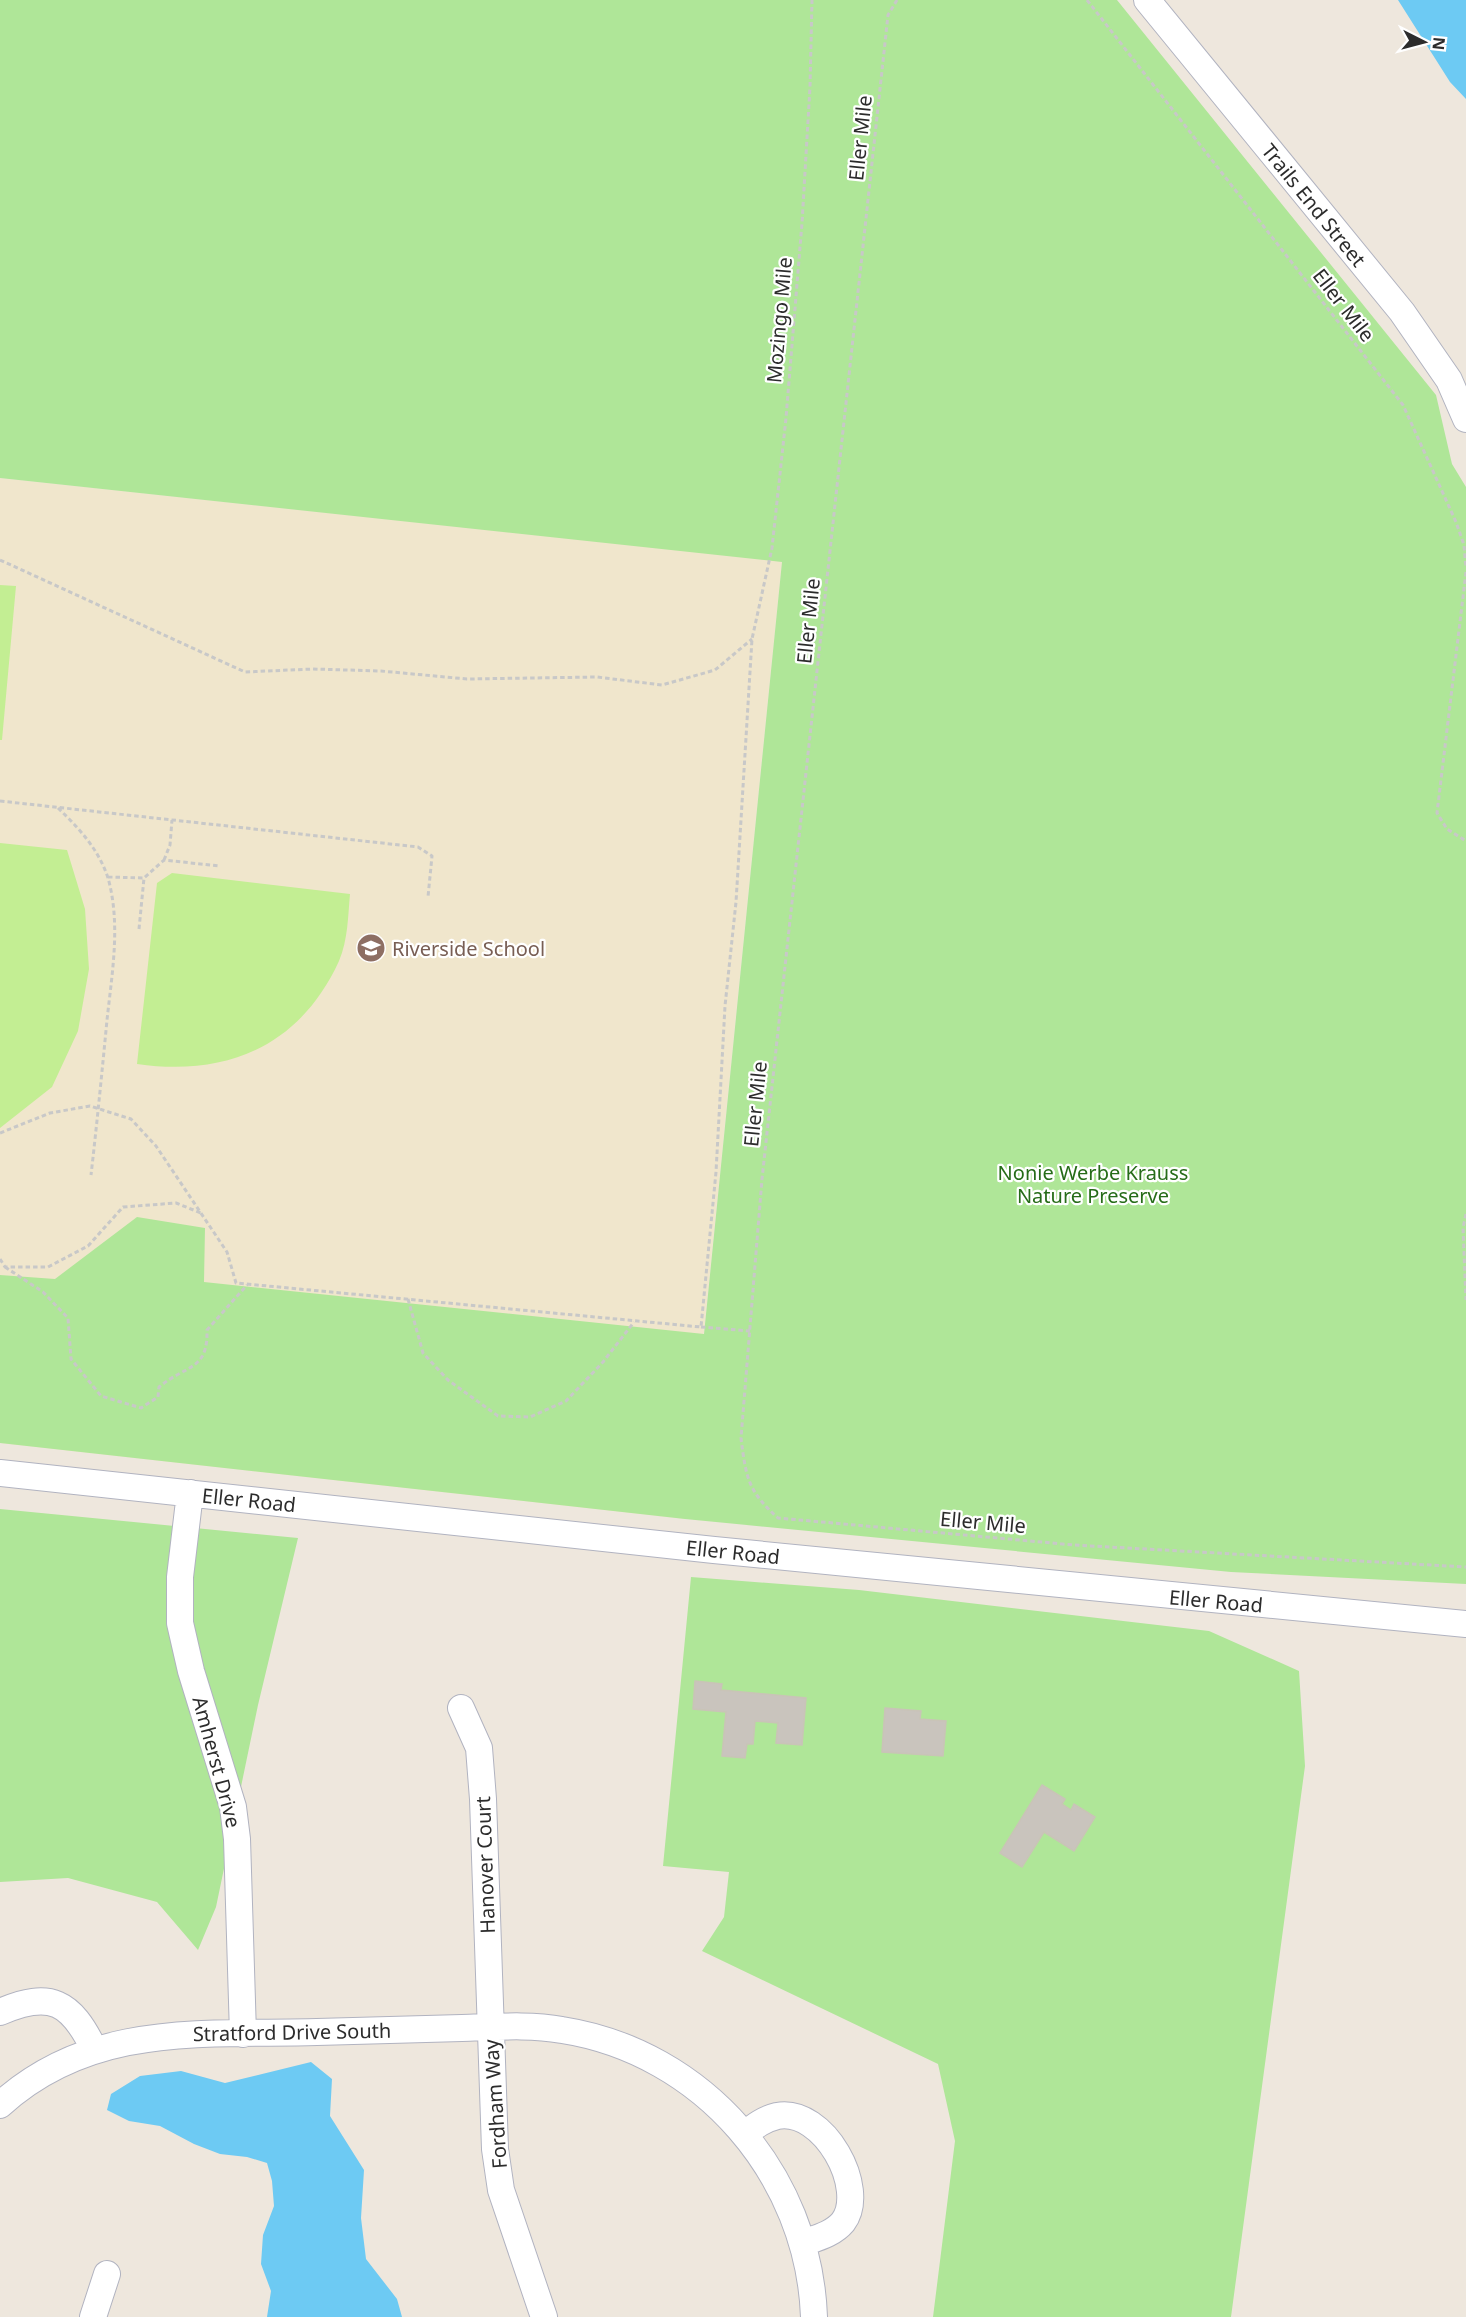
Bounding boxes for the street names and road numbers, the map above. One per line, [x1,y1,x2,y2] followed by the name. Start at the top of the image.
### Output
[842,94,878,182] street label: Eller Mile
[1256,138,1372,272] street label: Trails End Street
[760,256,798,384] street label: Mozingo Mile
[1307,263,1381,347] street label: Eller Mile
[790,577,826,665] street label: Eller Mile
[737,1060,773,1148] street label: Eller Mile
[201,1482,297,1518] street label: Eller Road
[939,1505,1027,1539] street label: Eller Mile
[685,1534,781,1570] street label: Eller Road
[1168,1583,1264,1619] street label: Eller Road
[187,1693,247,1831] street label: Amherst Drive
[469,1796,501,1934] street label: Hanover Court
[193,2017,391,2047] street label: Stratford Drive South
[477,2038,513,2170] street label: Fordham Way

